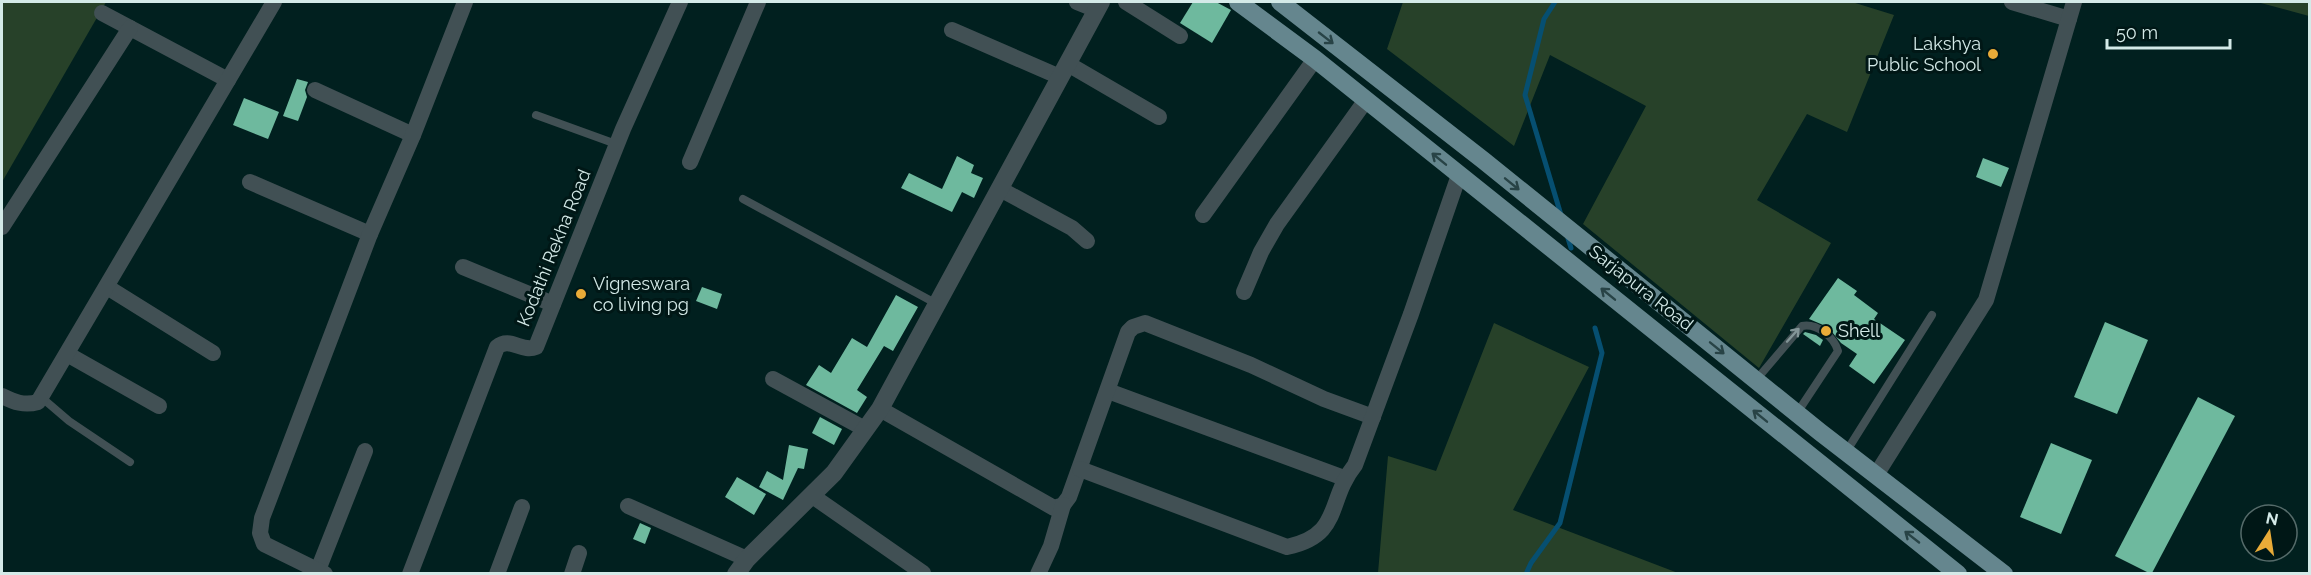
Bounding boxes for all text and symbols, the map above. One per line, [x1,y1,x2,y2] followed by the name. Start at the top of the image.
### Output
[2107,12,2230,50] scale bar
[2116,22,2158,43] text: 50 m
[1317,31,1333,44] one-way arrow
[1867,33,1981,75] place label: Lakshya Public School
[1986,47,2000,61] marker: Lakshya Public School
[1431,152,1447,165] one-way arrow
[512,166,595,329] street label: Kodathi Rekha Road
[1504,177,1519,191] one-way arrow
[1585,240,1698,335] street label: Sarjapura Road
[593,273,690,315] place label: Vigneswara co living pg
[574,287,588,301] marker: Vigneswara co living pg
[1600,288,1616,301] one-way arrow
[1838,320,1880,341] place label: Shell
[1819,324,1833,338] marker: Shell
[1786,328,1800,343] one-way arrow
[1709,342,1725,355] one-way arrow
[1752,410,1768,423] one-way arrow
[2239,503,2299,563] north arrow
[2264,508,2280,529] text: N
[1905,531,1921,544] one-way arrow

